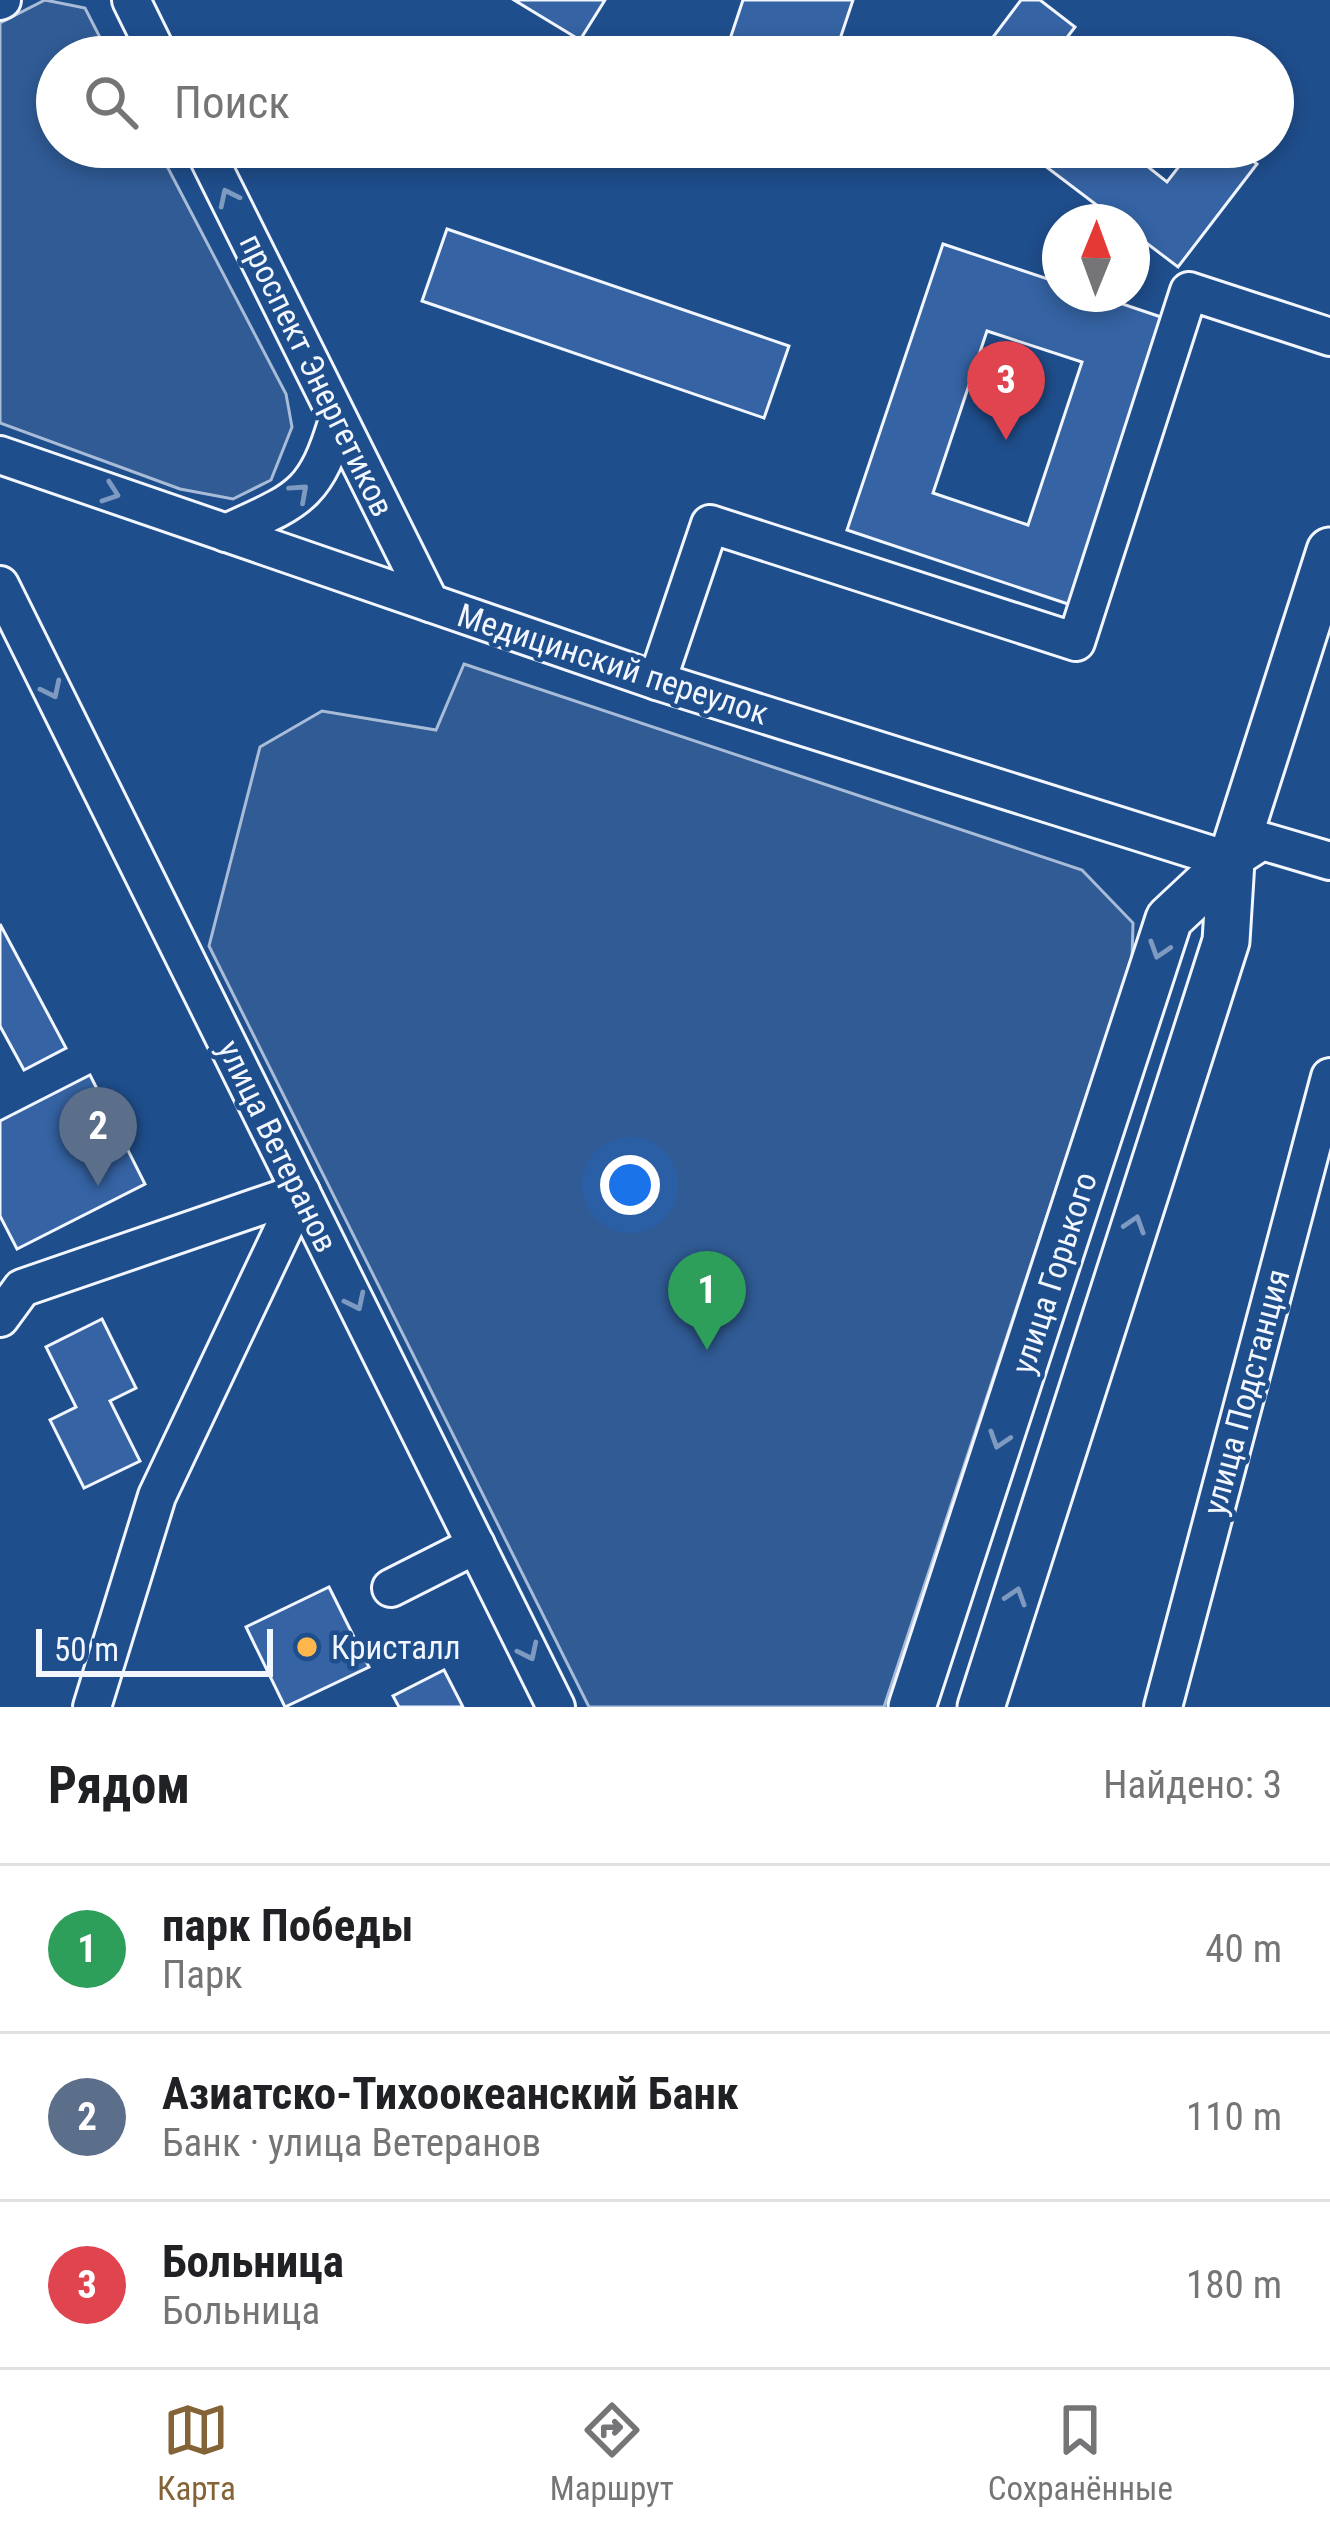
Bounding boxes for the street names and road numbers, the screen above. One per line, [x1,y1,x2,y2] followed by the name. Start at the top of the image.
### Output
[232,227,402,523] street label: проспект Энергетиков
[453,595,773,733] street label: Медицинский переулок
[210,1034,346,1258] street label: улица Ветеранов
[1003,1167,1105,1379] street label: улица Горького
[1194,1265,1298,1519] street label: улица Подстанция

